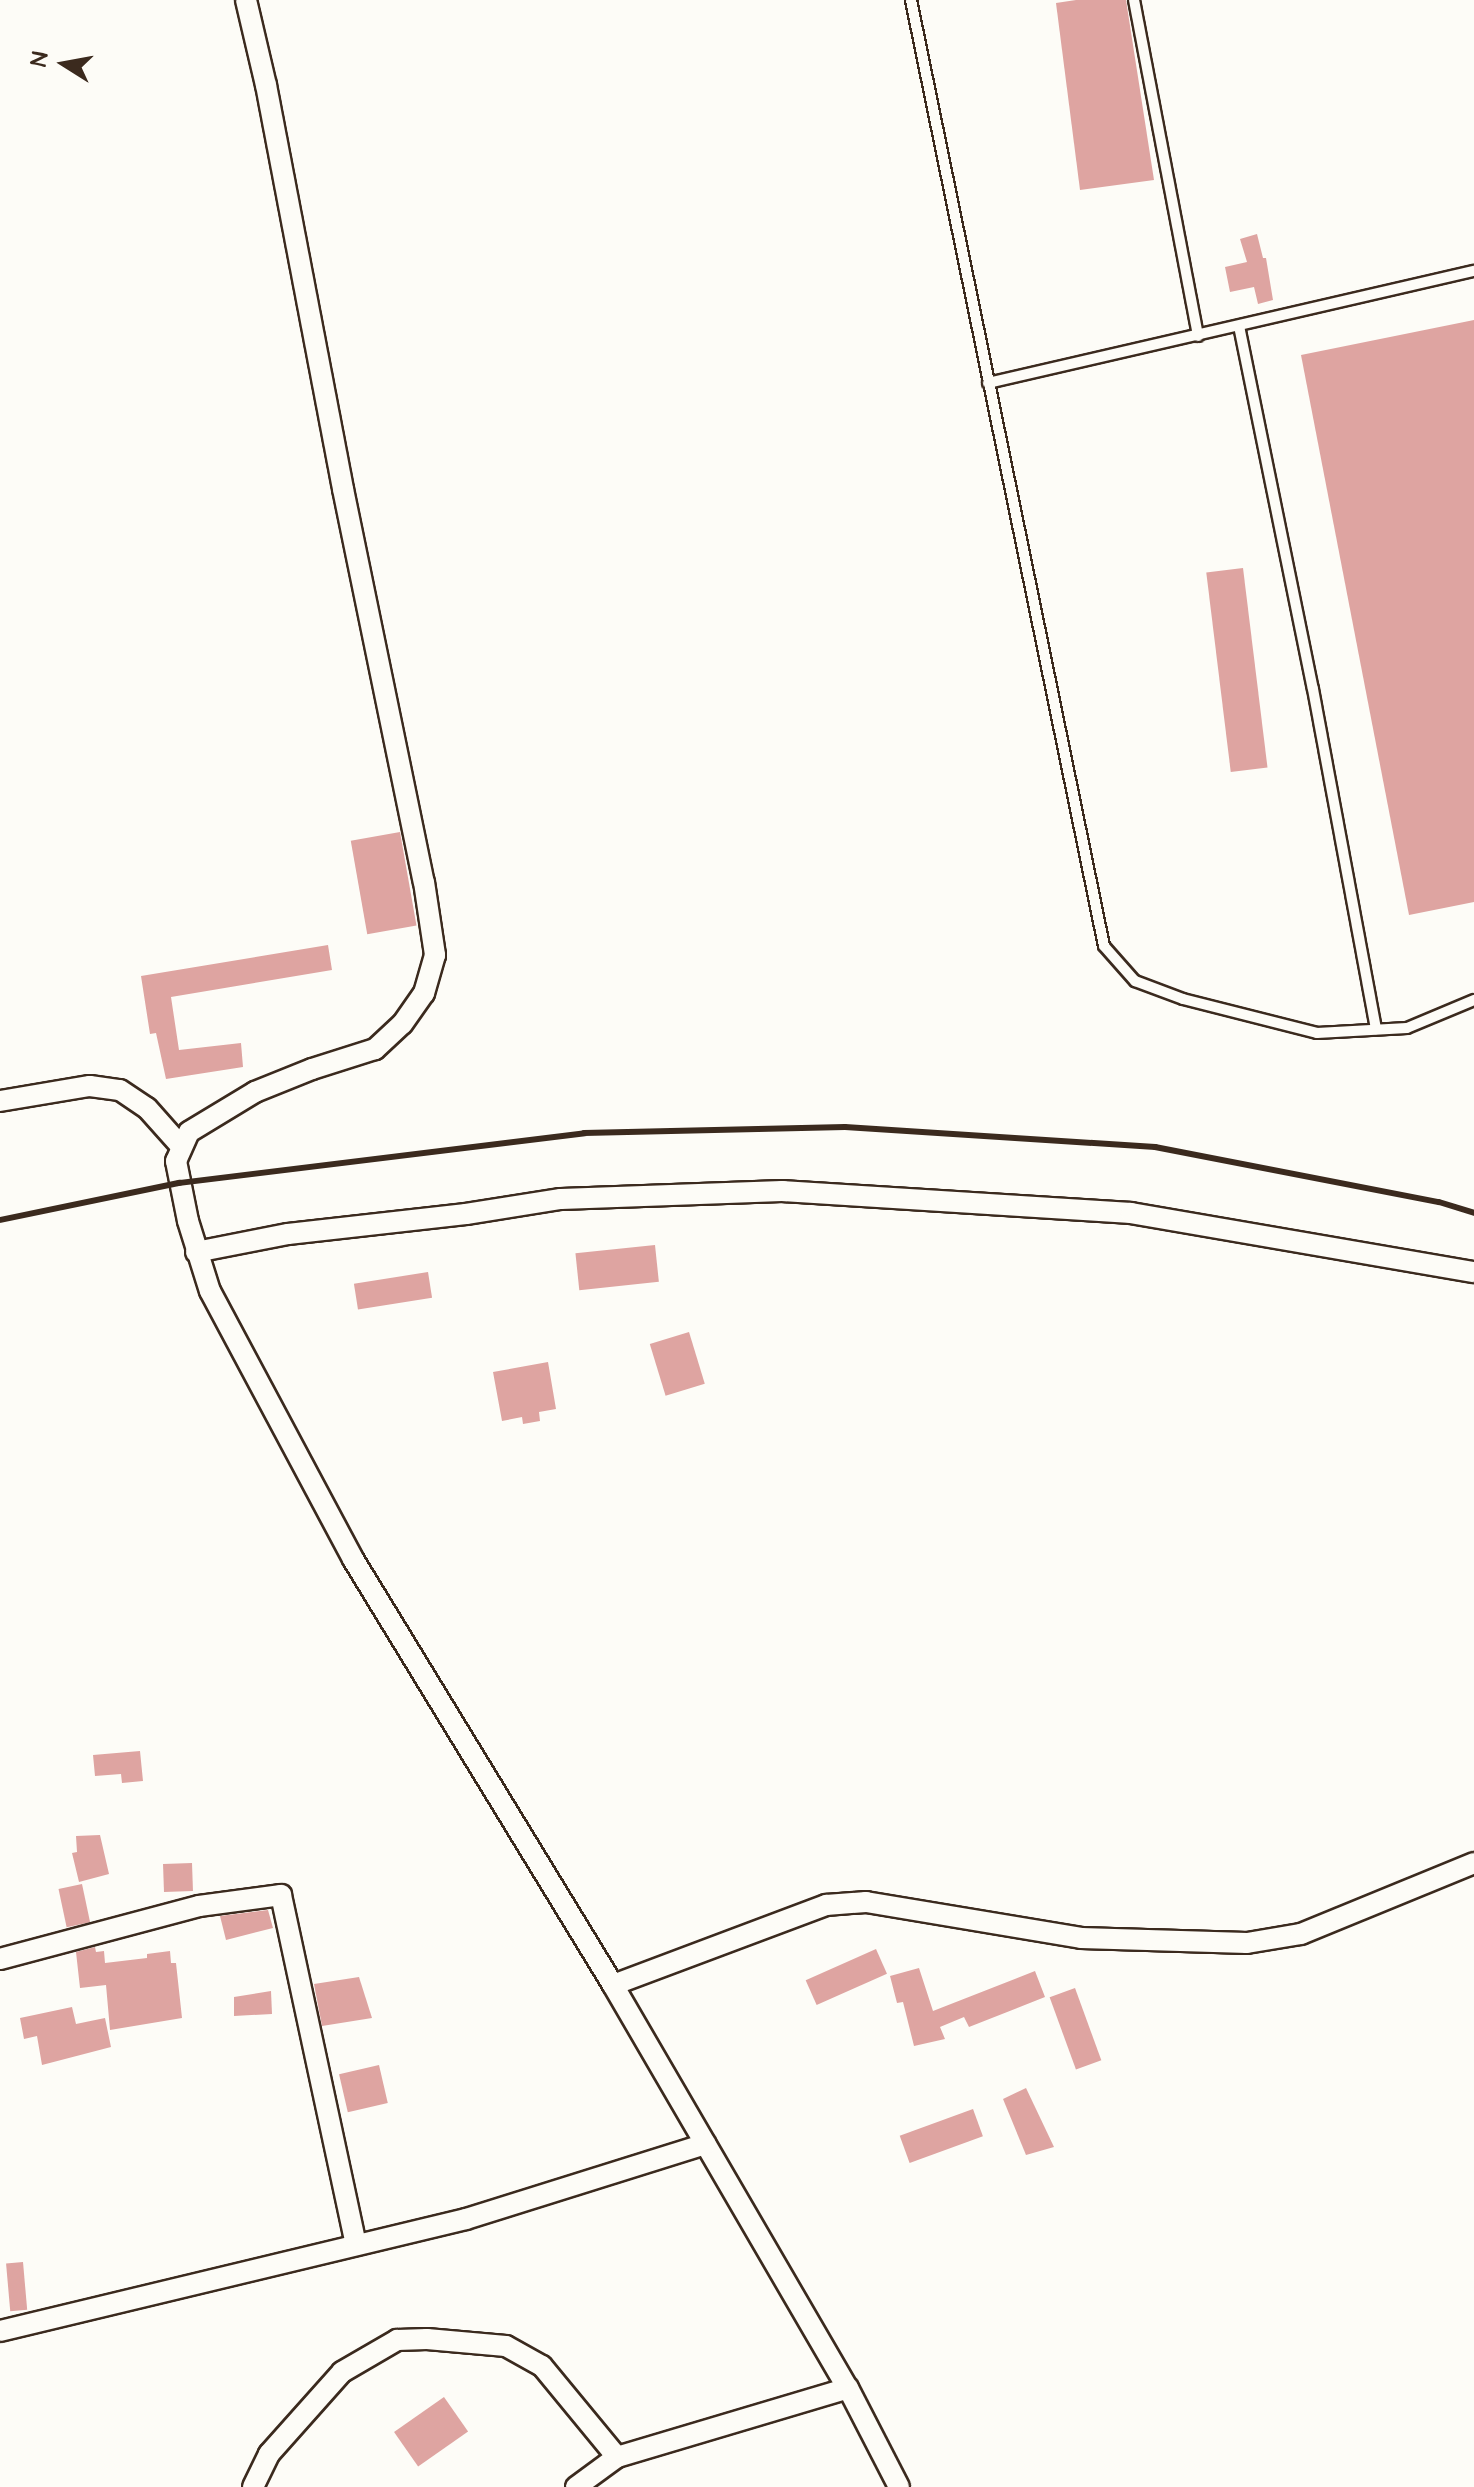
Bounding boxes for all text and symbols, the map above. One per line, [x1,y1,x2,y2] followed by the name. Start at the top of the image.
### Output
[24,24,104,104] north arrow
[23,50,56,69] text: N

